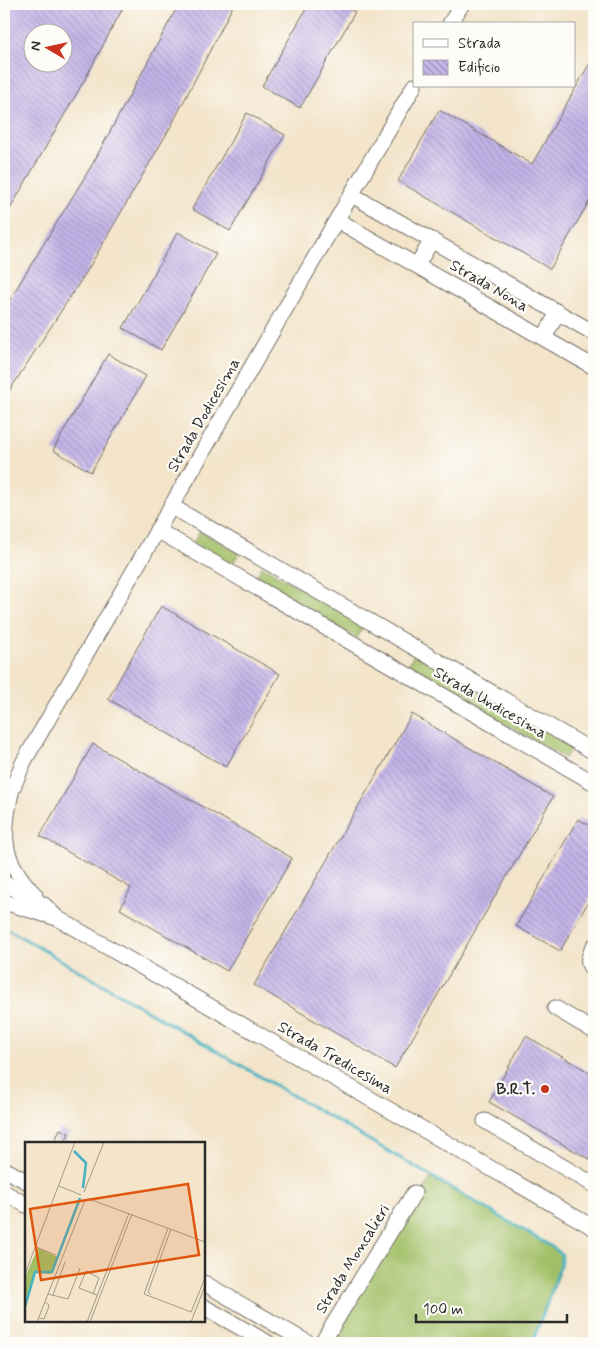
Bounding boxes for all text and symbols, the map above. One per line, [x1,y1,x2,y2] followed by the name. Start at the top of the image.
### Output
[22,22,72,72] north arrow
[413,22,576,88] legend
[458,34,501,54] text: Strada
[27,40,46,52] text: N
[458,58,500,78] text: Edificio
[446,255,532,317] street label: Strada Nona
[163,354,245,476] street label: Strada Dodicesima
[429,662,551,744] street label: Strada Undicesima
[274,1017,396,1099] street label: Strada Tredicesima
[496,1079,535,1100] place label: B.R.T.
[539,1083,551,1095] marker: B.R.T.
[25,1142,205,1322] inset map
[311,1200,395,1318] street label: Strada Moncalieri
[416,1292,567,1324] scale bar
[423,1300,463,1320] text: 100 m

